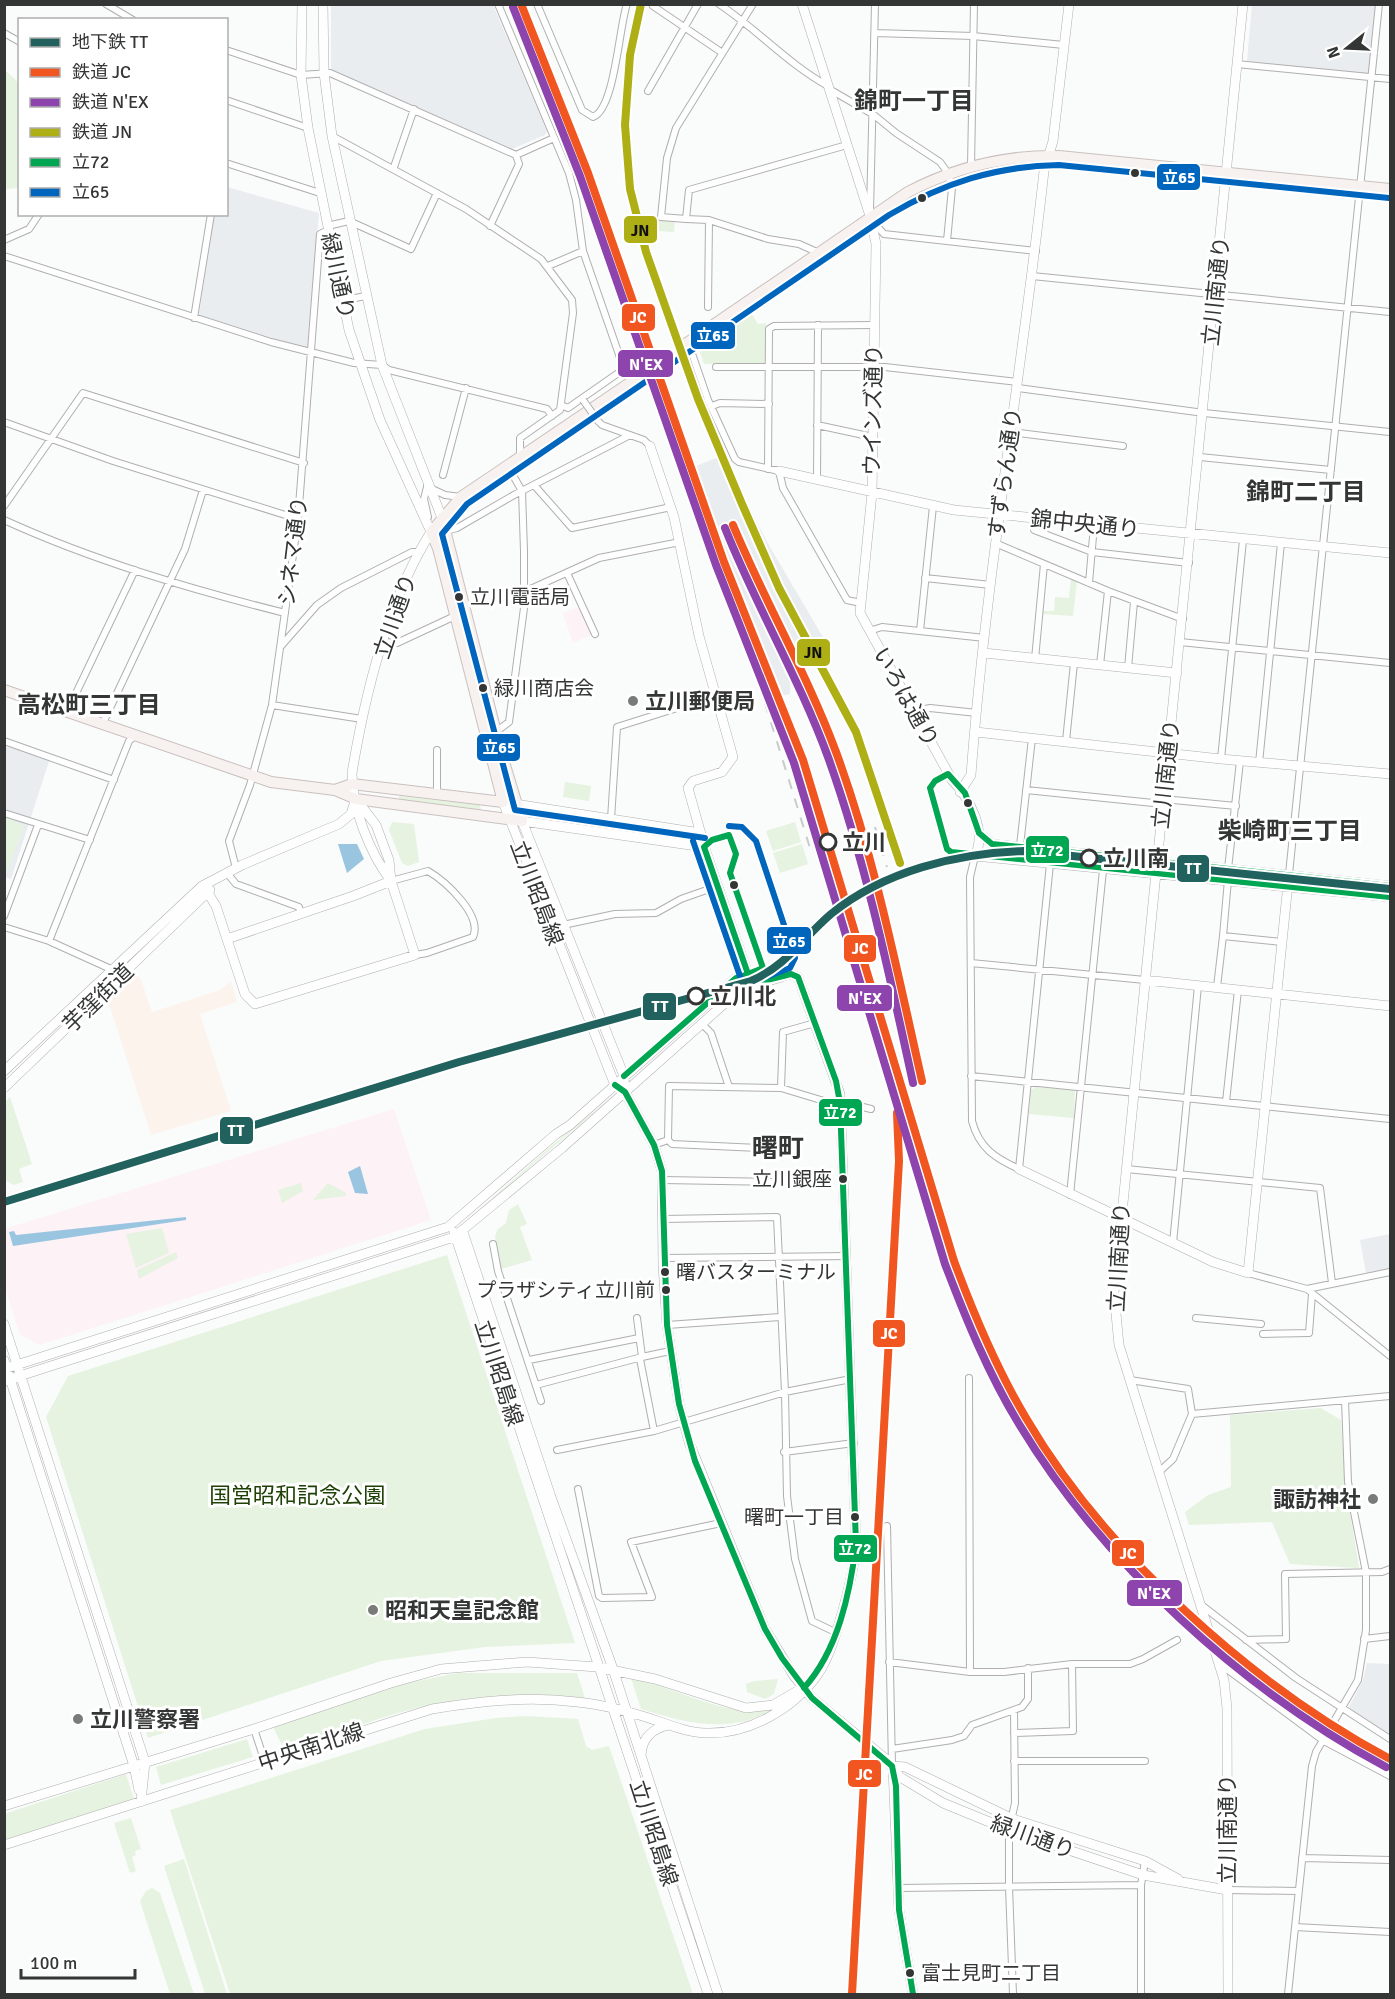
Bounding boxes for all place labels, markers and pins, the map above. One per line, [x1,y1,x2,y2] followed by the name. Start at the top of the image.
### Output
[1129,167,1141,179] unlabelled marker
[916,192,928,204] unlabelled marker
[470,585,570,610] place label: 立川電話局
[453,591,465,603] marker: 立川電話局
[494,676,594,701] place label: 緑川商店会
[477,682,489,694] marker: 緑川商店会
[645,688,755,715] place label: 立川郵便局
[626,694,640,708] marker: 立川郵便局
[962,797,974,809] unlabelled marker
[842,829,886,856] place label: 立川
[819,833,837,851] marker: 立川
[1103,845,1169,872] place label: 立川南
[1080,849,1098,867] marker: 立川南
[728,879,740,891] unlabelled marker
[710,983,776,1010] place label: 立川北
[687,987,705,1005] marker: 立川北
[752,1167,832,1192] place label: 立川銀座
[837,1173,849,1185] marker: 立川銀座
[676,1260,836,1285] place label: 曙バスターミナル
[659,1266,671,1278] marker: 曙バスターミナル
[476,1278,655,1303] place label: プラザシティ立川前
[660,1284,672,1296] marker: プラザシティ立川前
[1273,1486,1361,1513] place label: 諏訪神社
[1366,1492,1380,1506] marker: 諏訪神社
[744,1505,844,1530] place label: 曙町一丁目
[849,1511,861,1523] marker: 曙町一丁目
[385,1597,539,1624] place label: 昭和天皇記念館
[366,1603,380,1617] marker: 昭和天皇記念館
[90,1706,200,1733] place label: 立川警察署
[71,1712,85,1726] marker: 立川警察署
[921,1961,1061,1986] place label: 富士見町二丁目
[904,1967,916,1979] marker: 富士見町二丁目

